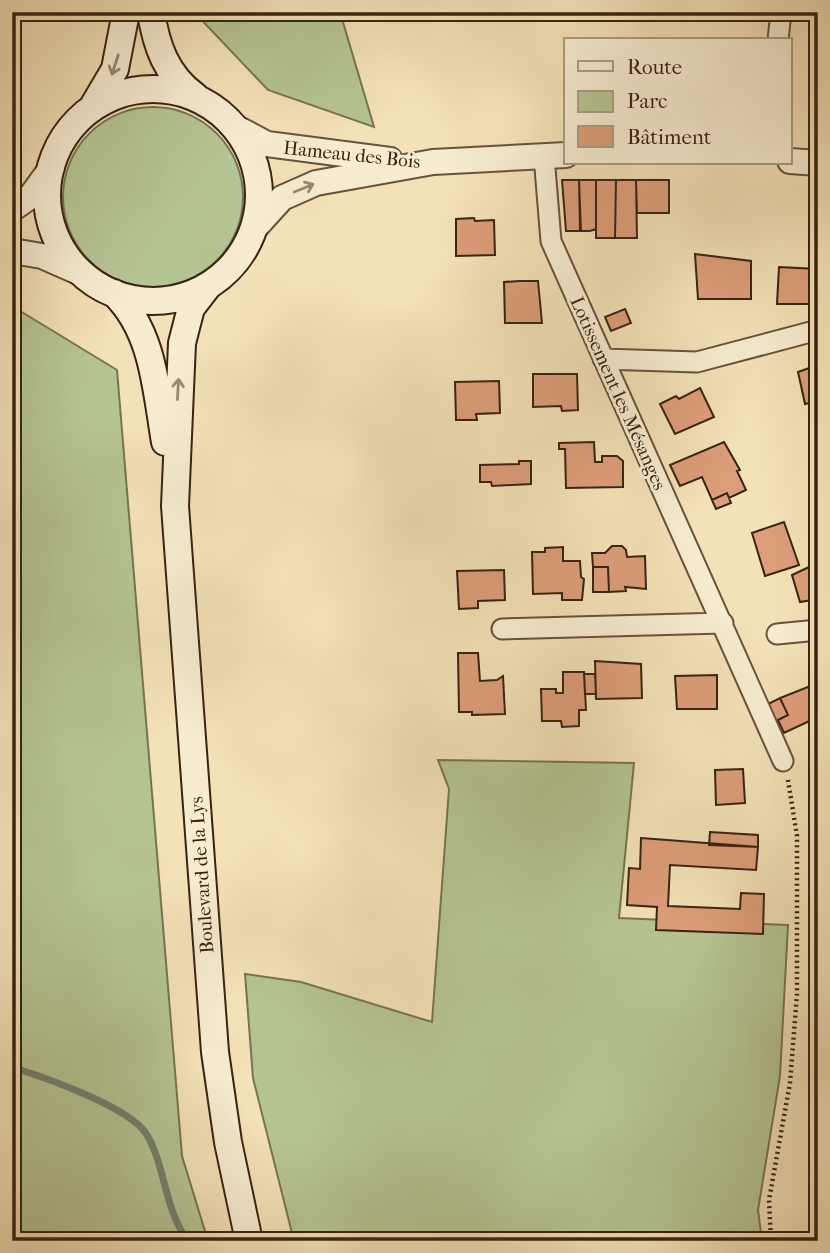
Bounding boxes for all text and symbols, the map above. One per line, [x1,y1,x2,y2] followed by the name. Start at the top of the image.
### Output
[564,38,792,164] legend
[108,54,121,76] one-way arrow
[627,55,682,79] text: Route
[627,89,667,113] text: Parc
[627,125,712,149] text: Bâtiment
[282,137,422,173] street label: Hameau des Bois
[293,180,315,193] one-way arrow
[565,293,671,493] street label: Lotissement les Mésanges
[172,378,185,401] one-way arrow
[186,796,218,954] street label: Boulevard de la Lys

